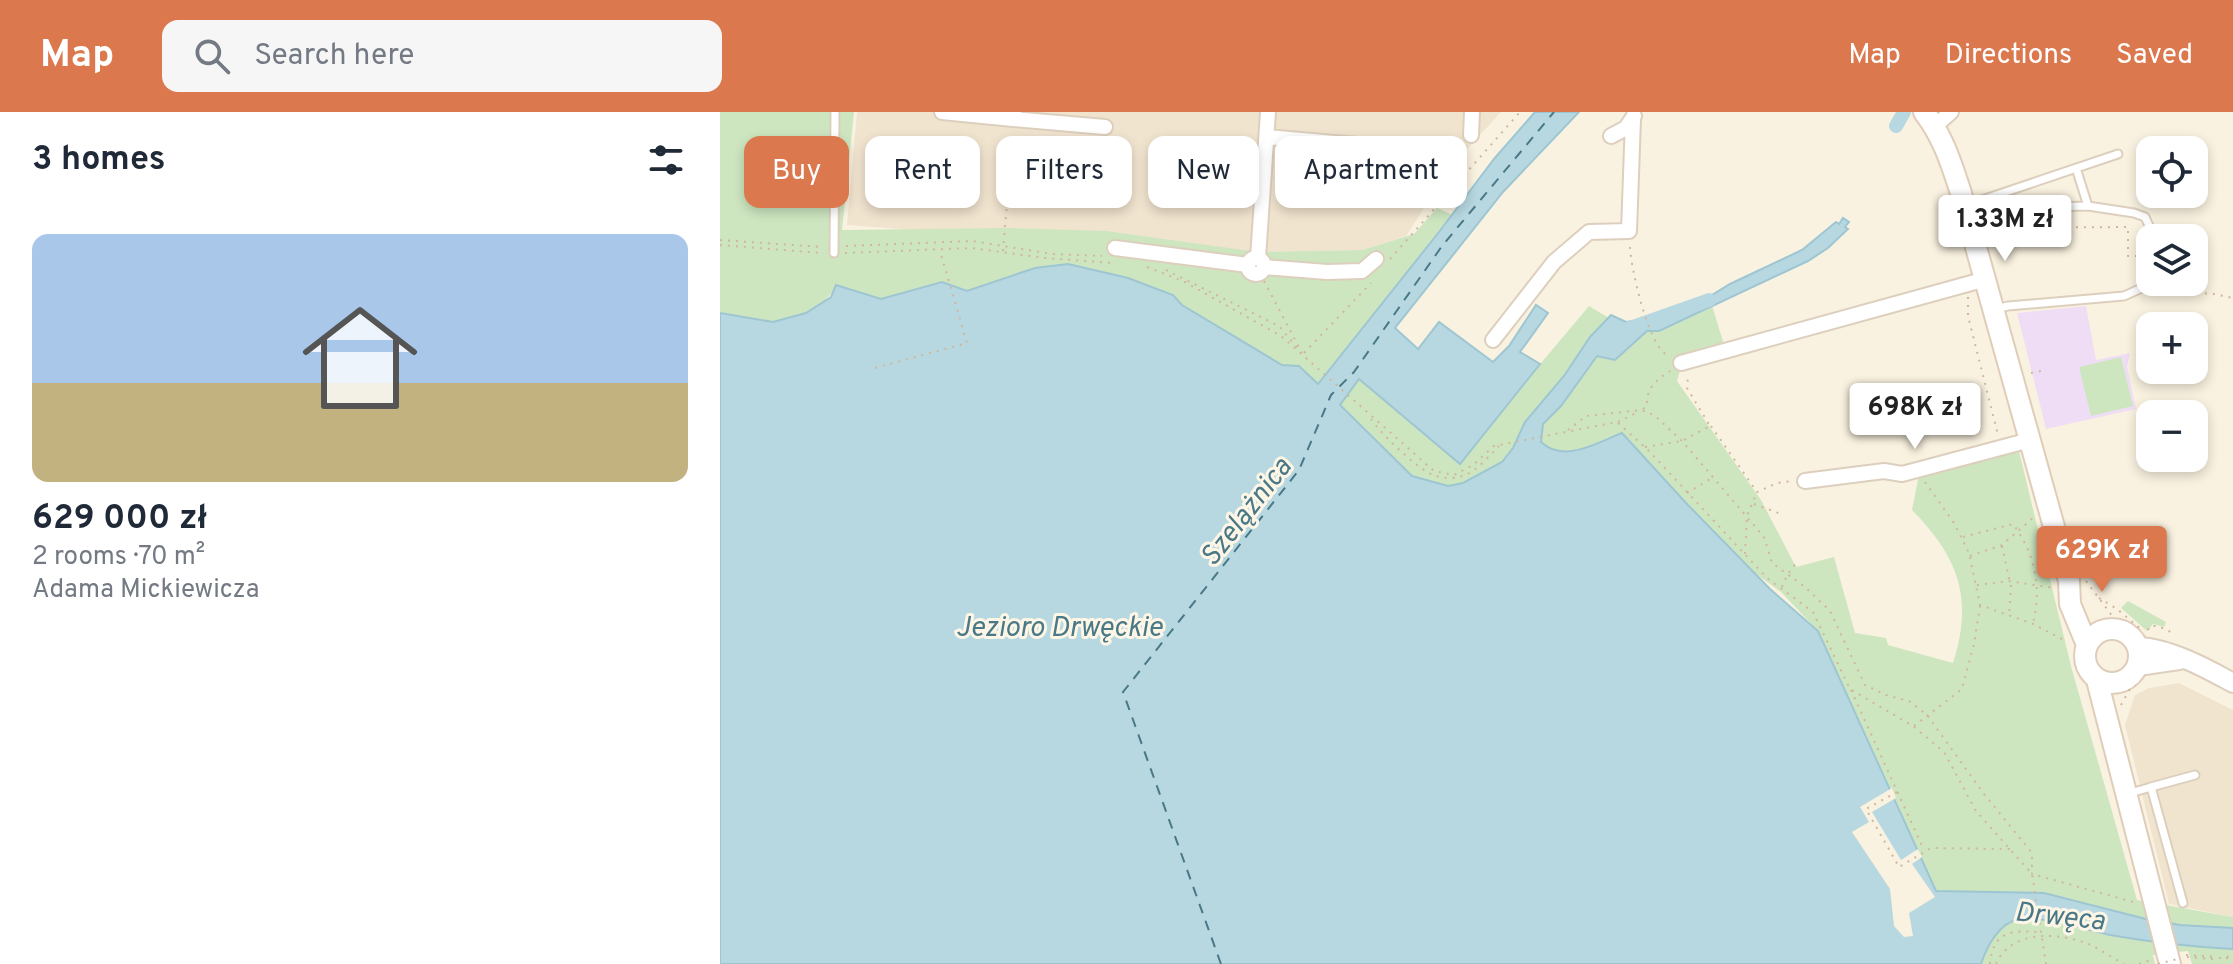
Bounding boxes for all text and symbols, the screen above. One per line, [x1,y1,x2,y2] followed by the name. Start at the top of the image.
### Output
[162,20,722,92] search box
[40,32,114,81] text: Map
[190,34,234,78] icon: search
[254,38,414,75] text: Search here
[1848,38,1901,74] text: Map
[1945,38,2072,74] text: Directions
[2116,38,2193,74] text: Saved
[744,136,849,208] chip: Buy
[865,136,980,208] chip: Rent
[996,136,1132,208] chip: Filters
[1148,136,1259,208] chip: New
[1275,136,1467,208] chip: Apartment
[2136,136,2208,472] map controls
[2136,136,2208,208] button: locate
[644,138,688,182] icon: filters
[32,139,165,182] text: 3 homes
[1922,195,2088,263] pin: 1.33M zł
[1956,204,2054,237] text: 1.33M zł
[2136,224,2208,296] button: layers
[288,286,432,430] icon: home
[2136,312,2208,384] button: +
[1841,383,1989,451] pin: 698K zł
[1868,392,1962,425] text: 698K zł
[2136,400,2208,472] button: −
[1194,451,1301,575] water label: Szelążnica
[32,498,207,541] text: 629 000 zł
[2028,526,2176,594] pin: 629K zł
[2055,535,2149,568] text: 629K zł
[32,541,205,574] text: 2 rooms · 70 m²
[32,574,259,607] text: Adama Mickiewicza
[956,611,1163,647] water label: Jezioro Drwęckie
[2013,895,2107,941] water label: Drwęca

